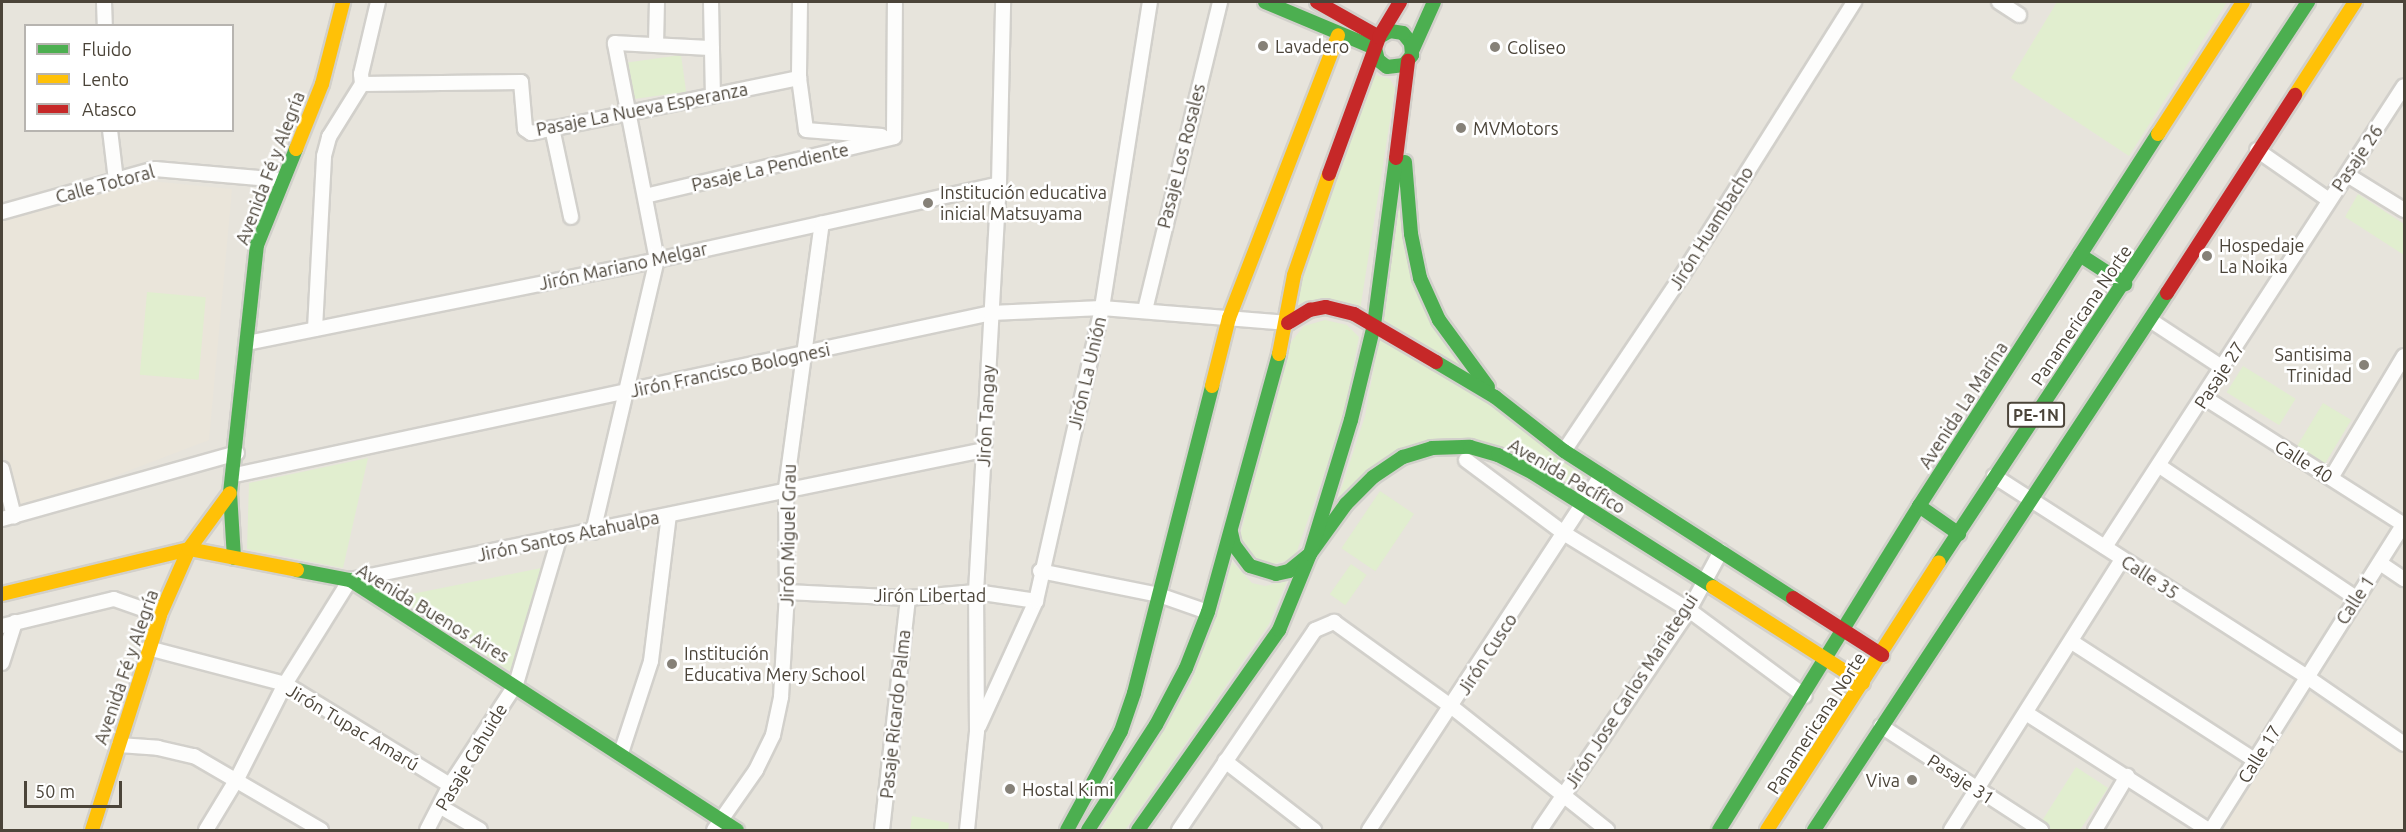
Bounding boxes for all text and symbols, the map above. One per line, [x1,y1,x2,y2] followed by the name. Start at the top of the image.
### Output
[24,24,234,132] legend
[1275,35,1349,57] place label: Lavadero
[1507,36,1566,58] place label: Coliseo
[82,39,132,59] text: Fluido
[1256,39,1270,53] marker: Lavadero
[1488,40,1502,54] marker: Coliseo
[82,69,129,89] text: Lento
[534,78,750,140] street label: Pasaje La Nueva Esperanza
[1153,81,1209,231] street label: Pasaje Los Rosales
[231,88,309,248] street label: Avenida Fé y Alegría
[82,99,137,119] text: Atasco
[1473,117,1558,139] place label: MVMotors
[1454,121,1468,135] marker: MVMotors
[2327,121,2387,195] street label: Pasaje 26
[689,138,851,196] street label: Pasaje La Pendiente
[53,160,157,208] street label: Calle Totoral
[1664,162,1758,294] street label: Jirón Huambacho
[940,182,1107,224] place label: Institución educativa inicial Matsuyama
[921,196,935,210] marker: Institución educativa inicial Matsuyama
[2219,235,2304,278] place label: Hospedaje La Noika
[537,238,709,294] street label: Jirón Mariano Melgar
[2026,241,2136,389] street label: Panamericana Norte
[2200,249,2214,263] marker: Hospedaje La Noika
[1064,314,1110,432] street label: Jirón La Unión
[2189,337,2249,413] street label: Pasaje 27
[628,338,832,402] street label: Jirón Francisco Bolognesi
[1914,338,2012,472] street label: Avenida La Marina
[2275,344,2352,386] place label: Santisima Trinidad
[2357,358,2371,372] marker: Santisima Trinidad
[973,364,999,468] street label: Jirón Tangay
[2006,402,2066,428] road number: PE-1N
[1505,434,1629,518] street label: Avenida Pacífico
[2271,435,2337,487] street label: Calle 40
[776,463,800,607] street label: Jirón Miguel Grau
[475,506,661,566] street label: Jirón Santos Atahualpa
[2117,550,2183,604] street label: Calle 35
[353,559,513,667] street label: Avenida Buenos Aires
[2331,571,2379,629] street label: Calle 1
[874,584,986,606] street label: Jirón Libertad
[89,587,163,747] street label: Avenida Fé y Alegría
[1560,590,1702,792] street label: Jirón Jose Carlos Mariategui
[1453,609,1521,699] street label: Jirón Cusco
[875,628,915,800] street label: Pasaje Ricardo Palma
[684,643,865,686] place label: Institución Educativa Mery School
[1762,648,1870,798] street label: Panamericana Norte
[665,657,679,671] marker: Institución Educativa Mery School
[283,679,423,775] street label: Jirón Tupac Amarú
[431,700,511,814] street label: Pasaje Cahuide
[2233,721,2285,787] street label: Calle 17
[1923,749,1999,809] street label: Pasaje 31
[27,769,124,807] scale bar
[1866,769,1900,791] place label: Viva
[1905,773,1919,787] marker: Viva
[1022,778,1114,800] place label: Hostal Kimi
[35,781,75,801] text: 50 m
[1003,782,1017,796] marker: Hostal Kimi

